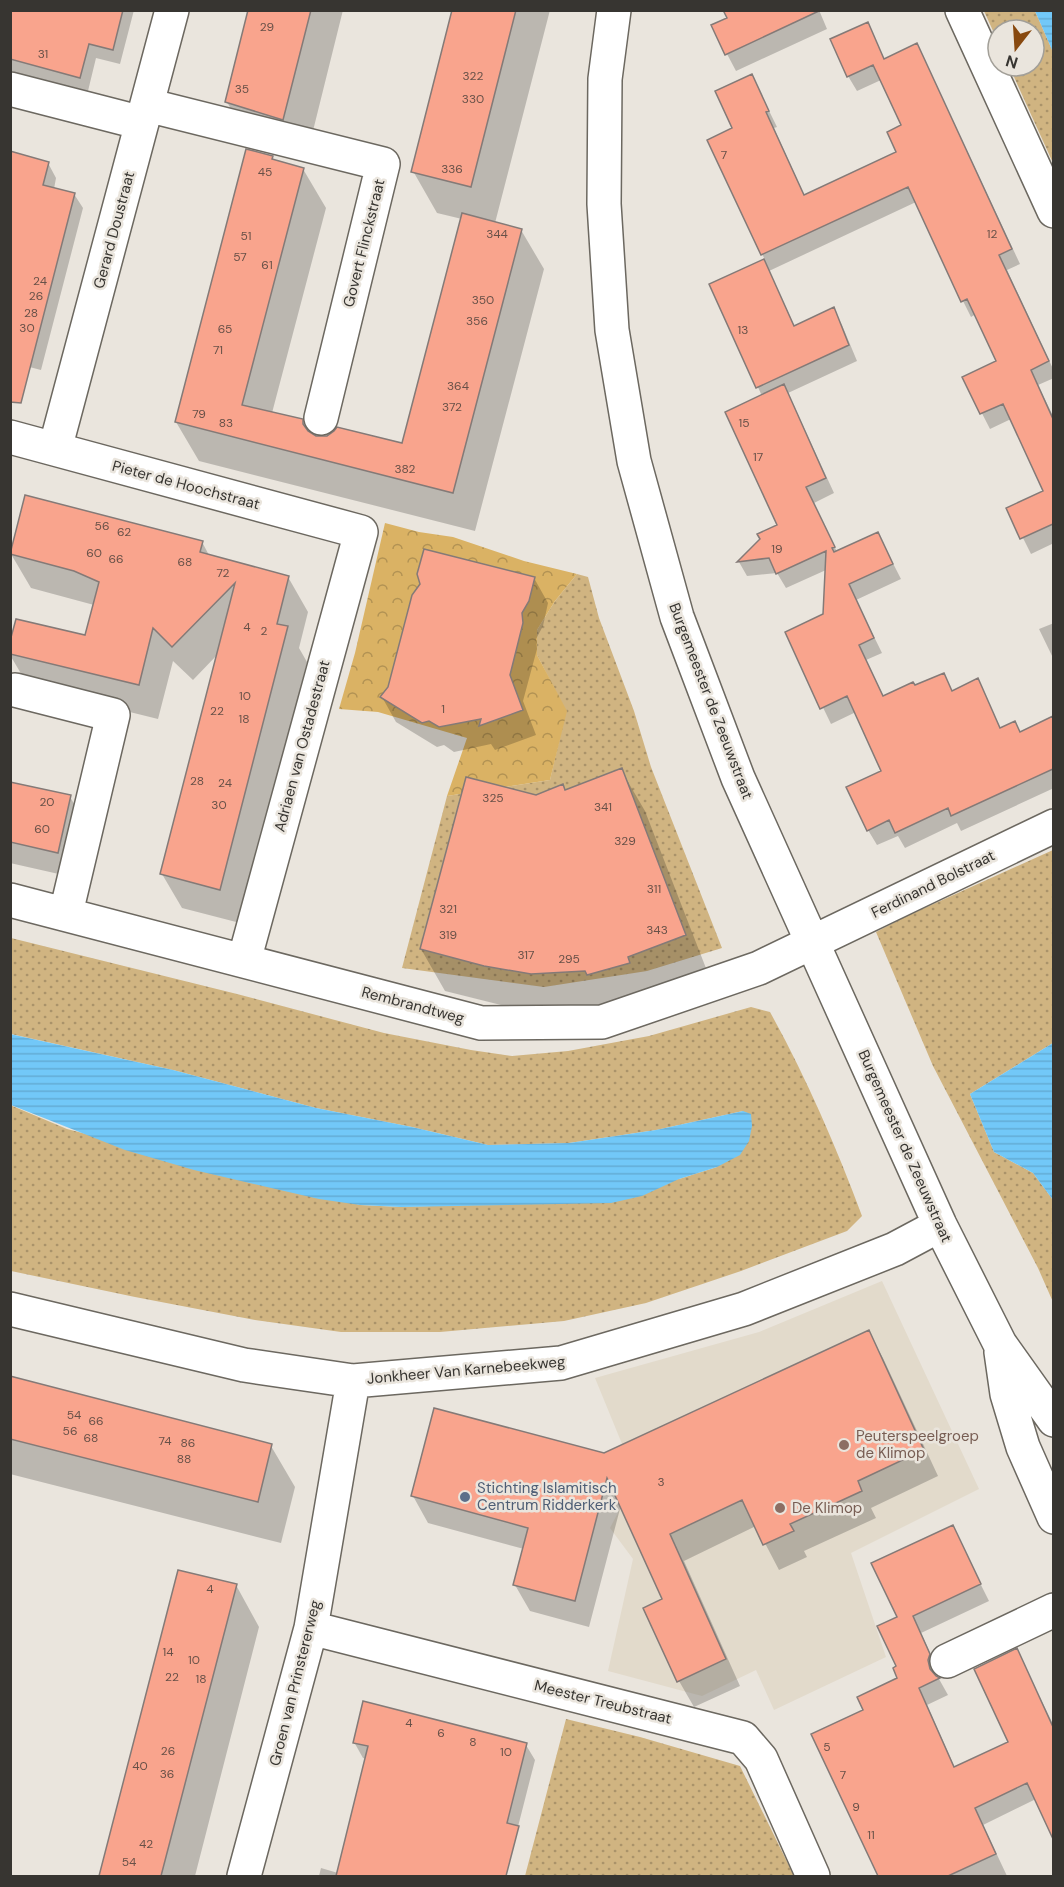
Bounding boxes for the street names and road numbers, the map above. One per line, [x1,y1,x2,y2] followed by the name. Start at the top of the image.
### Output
[89,169,139,291] street label: Gerard Doustraat
[338,177,390,309] street label: Govert Flinckstraat
[110,456,262,514] street label: Pieter de Hoochstraat
[664,600,758,802] street label: Burgemeester de Zeeuwstraat
[269,658,335,834] street label: Adriaen van Ostadestraat
[868,845,998,923] street label: Ferdinand Bolstraat
[360,982,466,1028] street label: Rembrandtweg
[853,1047,957,1245] street label: Burgemeester de Zeeuwstraat
[366,1351,566,1389] street label: Jonkheer Van Karnebeekweg
[265,1598,325,1768] street label: Groen van Prinstererweg
[532,1675,674,1729] street label: Meester Treubstraat

